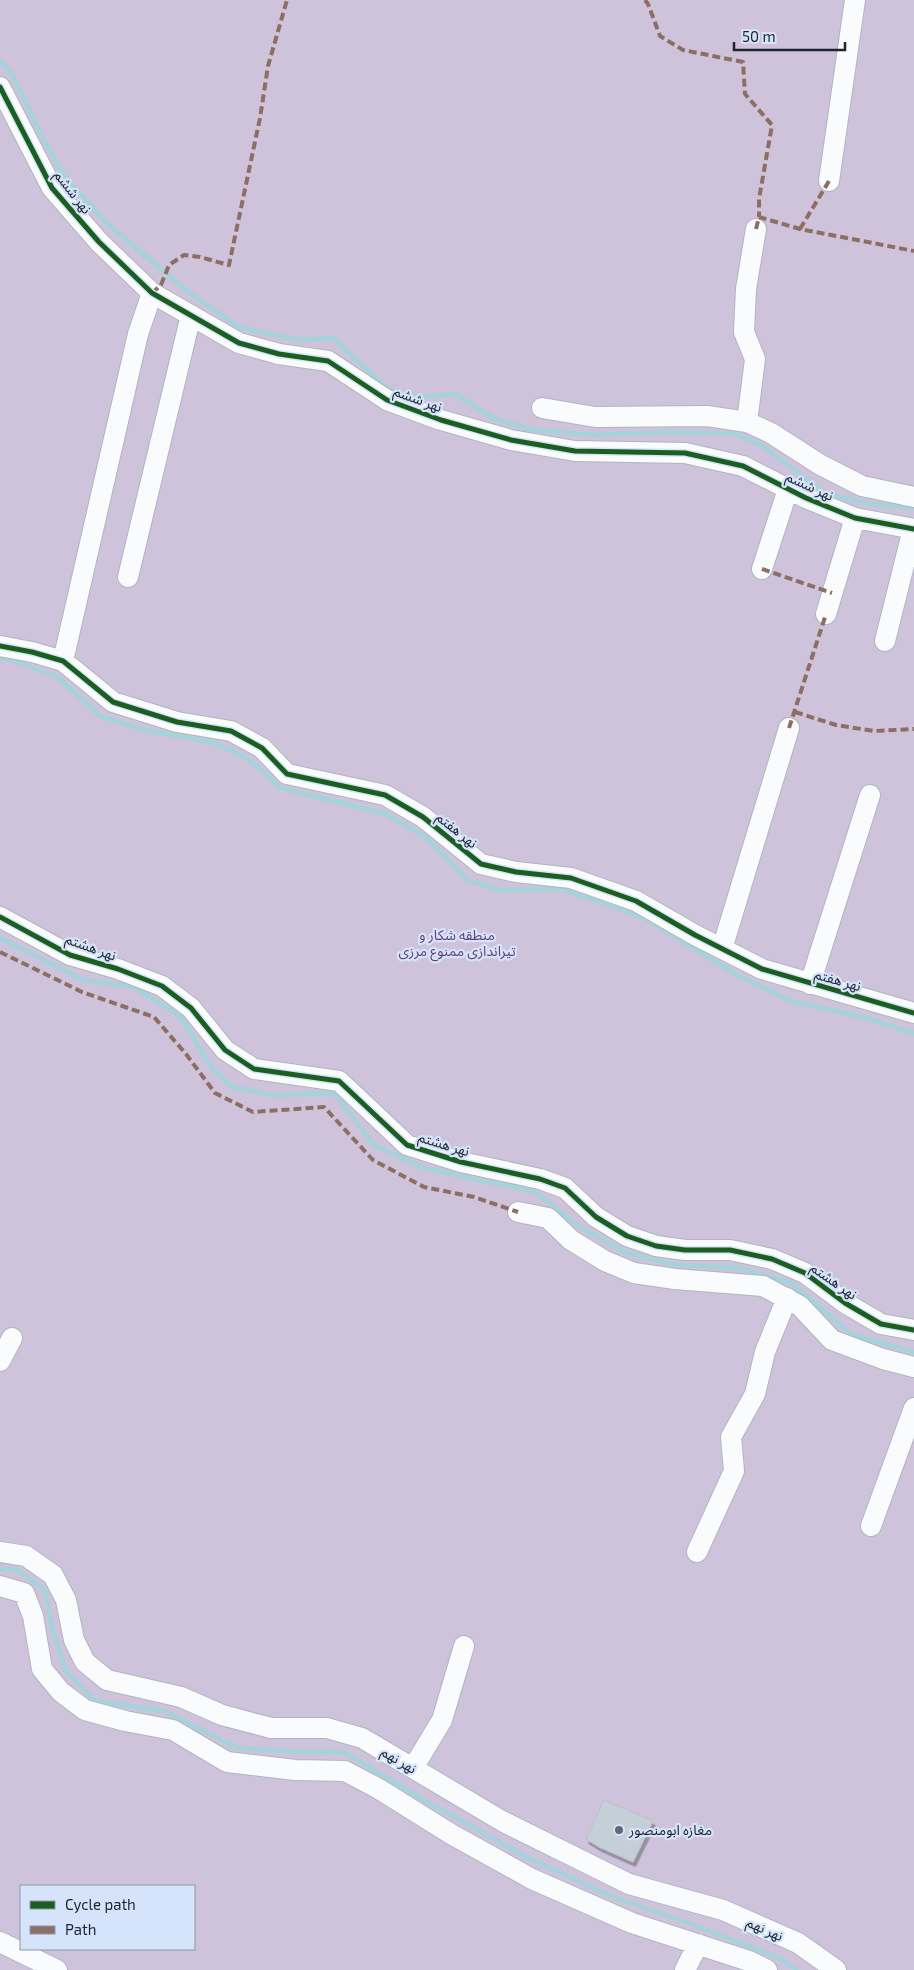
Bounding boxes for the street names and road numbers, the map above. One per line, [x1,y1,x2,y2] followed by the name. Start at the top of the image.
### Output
[49,167,96,219] street label: نهر ششم
[391,382,445,418] street label: نهر ششم
[783,467,837,507] street label: نهر ششم
[432,808,481,854] street label: نهر هفتم
[63,930,119,966] street label: نهر هشتم
[812,965,864,997] street label: نهر هفتم
[416,1128,472,1162] street label: نهر هشتم
[806,1259,861,1305] street label: نهر هشتم
[377,1742,420,1779] street label: نهر نهم
[743,1913,786,1947] street label: نهر نهم

